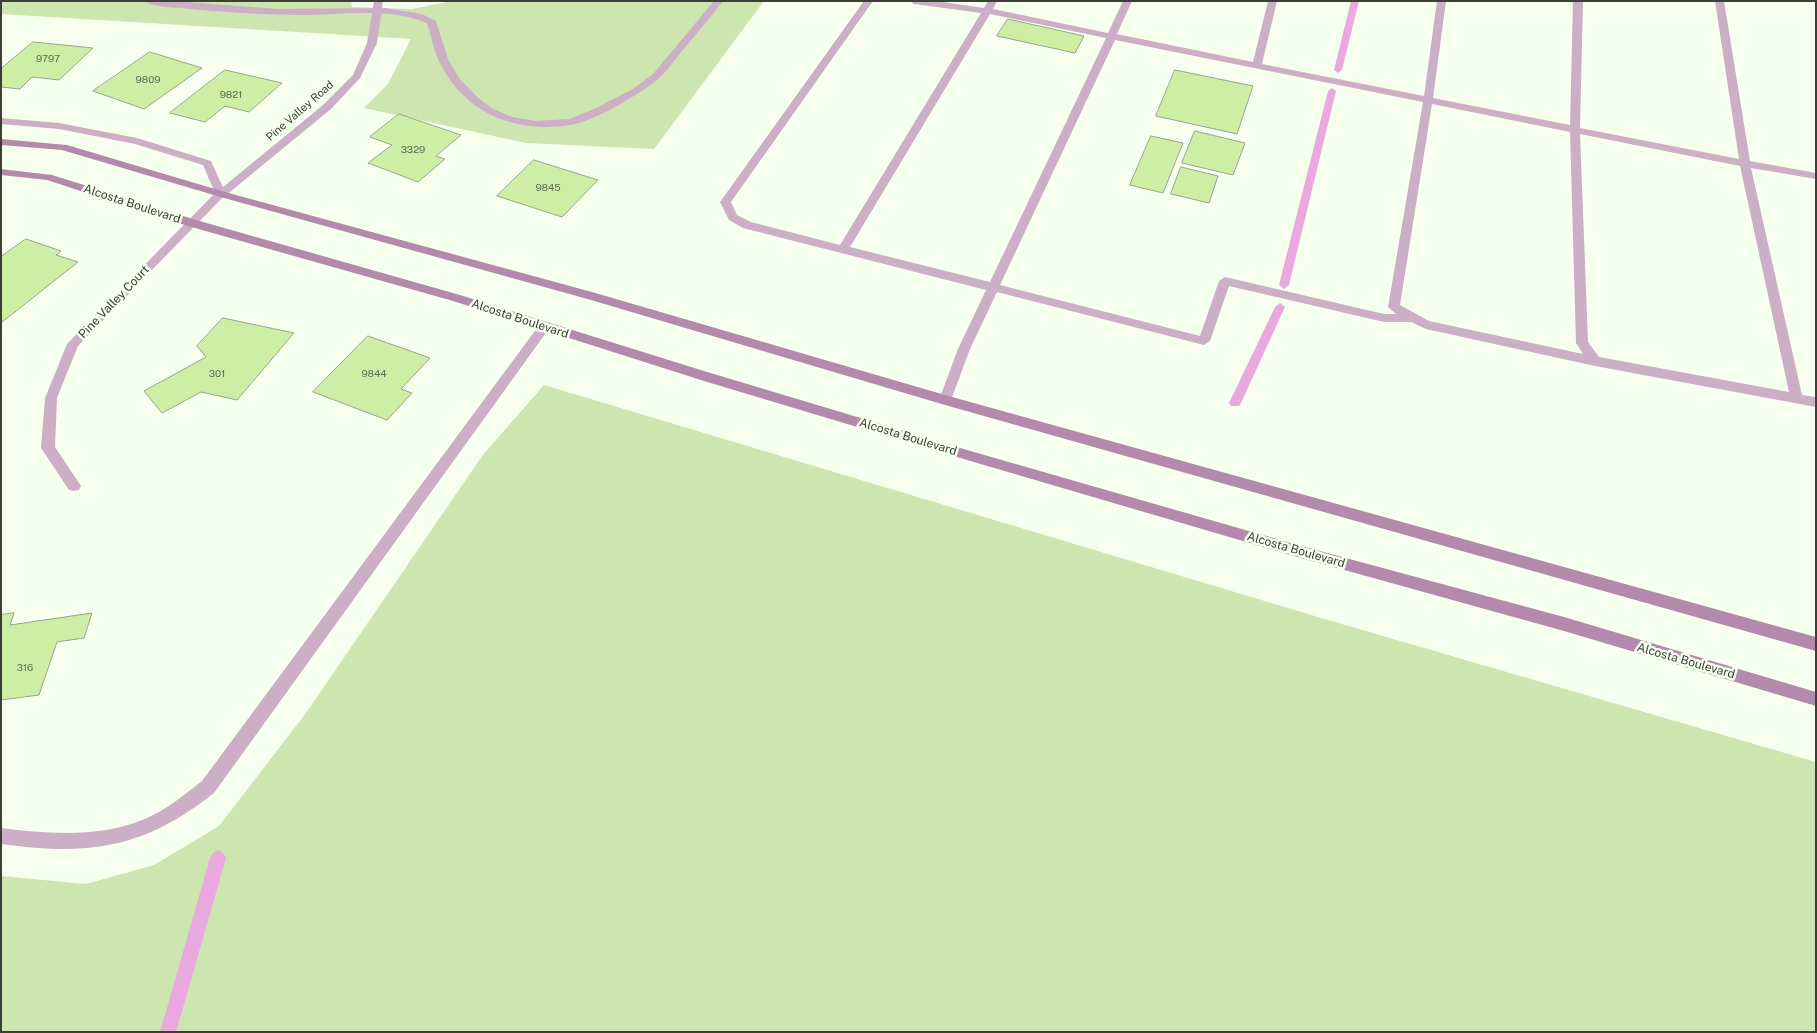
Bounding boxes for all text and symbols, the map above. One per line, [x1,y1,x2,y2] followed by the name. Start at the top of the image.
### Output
[36,53,60,65] house number: 9797
[136,74,160,86] house number: 9809
[264,78,336,144] street label: Pine Valley Road
[220,89,242,101] house number: 9821
[401,144,425,156] house number: 3329
[82,181,182,227] street label: Alcosta Boulevard
[535,182,561,194] house number: 9845
[76,263,152,341] street label: Pine Valley Court
[470,296,570,342] street label: Alcosta Boulevard
[209,368,225,380] house number: 301
[361,368,387,380] house number: 9844
[857,415,959,459] street label: Alcosta Boulevard
[1245,529,1347,571] street label: Alcosta Boulevard
[1635,640,1737,682] street label: Alcosta Boulevard
[17,662,33,674] house number: 316

